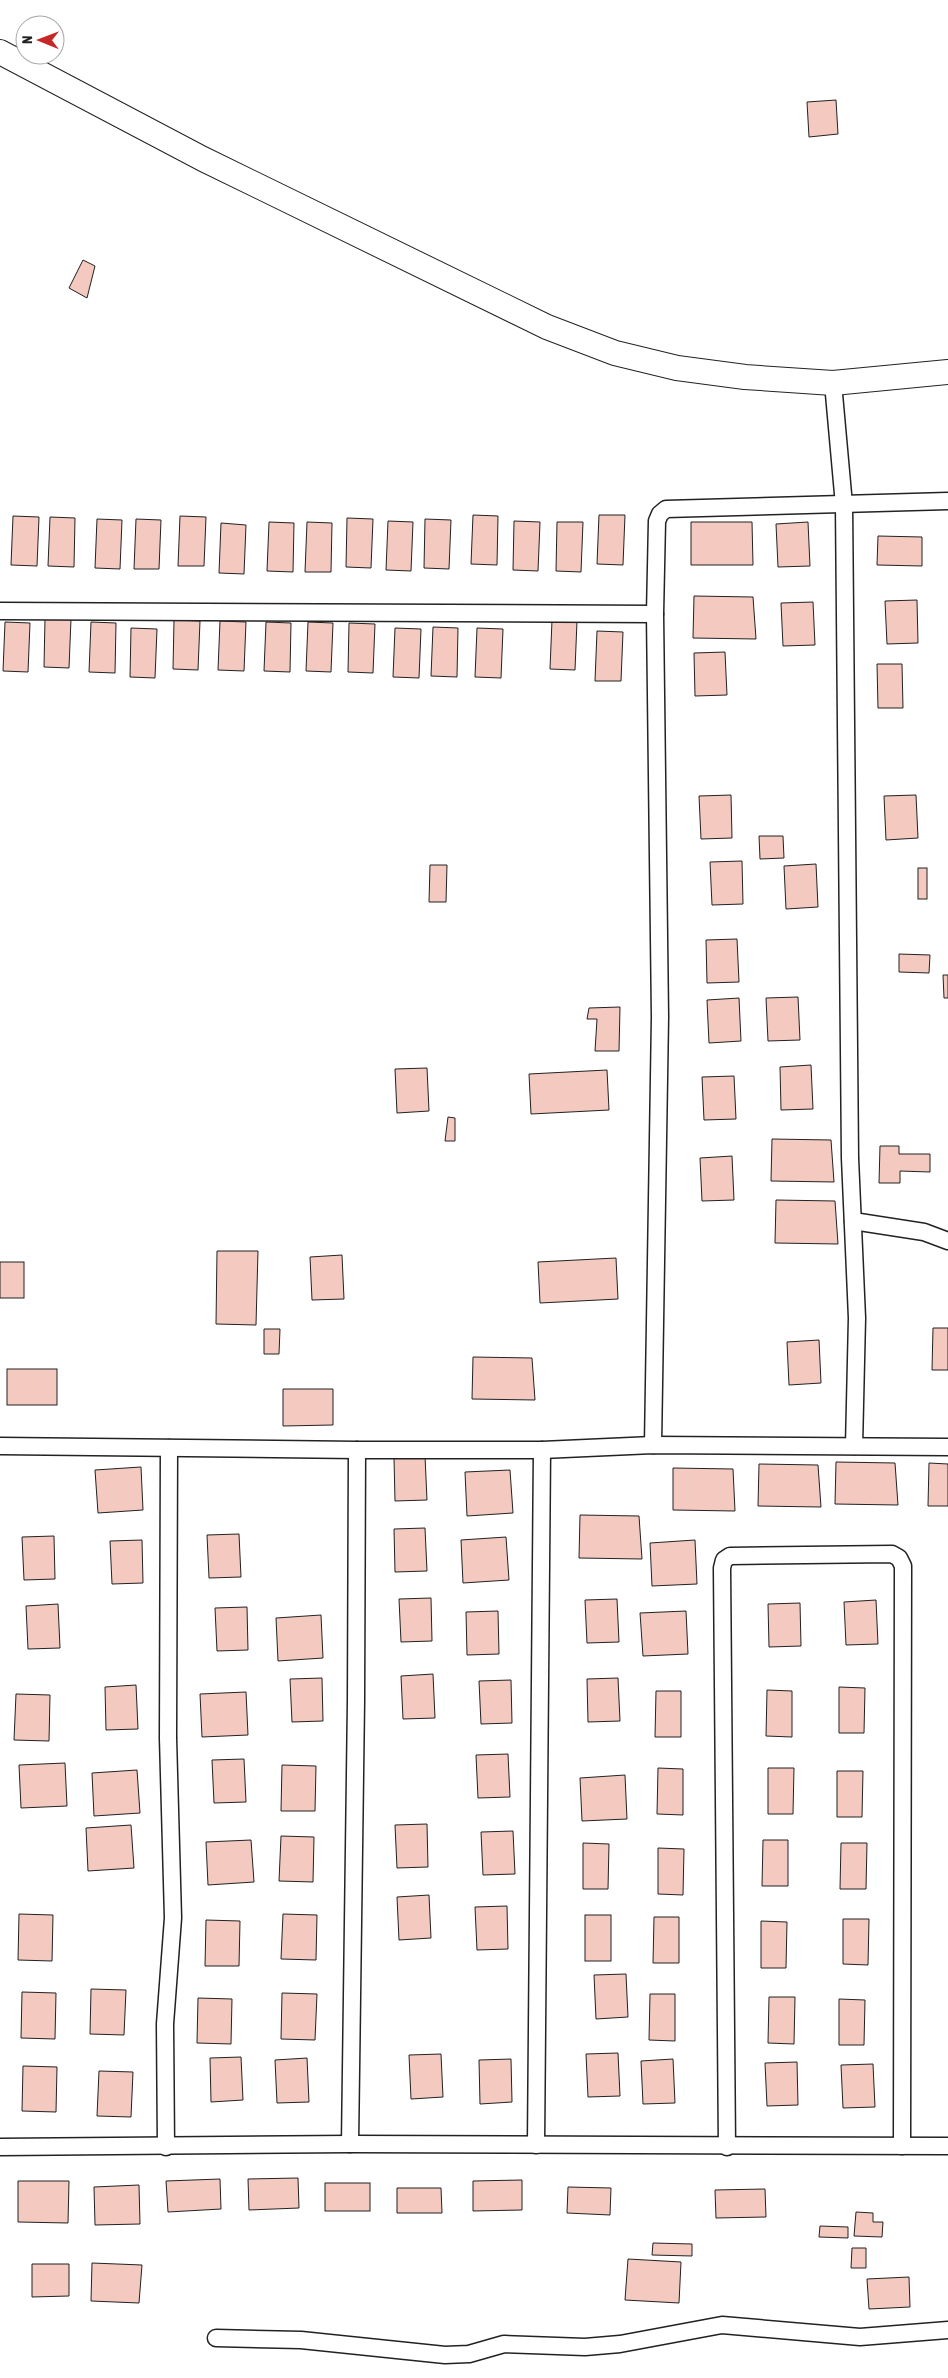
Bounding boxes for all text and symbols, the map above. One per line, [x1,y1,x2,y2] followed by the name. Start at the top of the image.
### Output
[15,15,65,65] north arrow
[19,36,35,44] text: N

